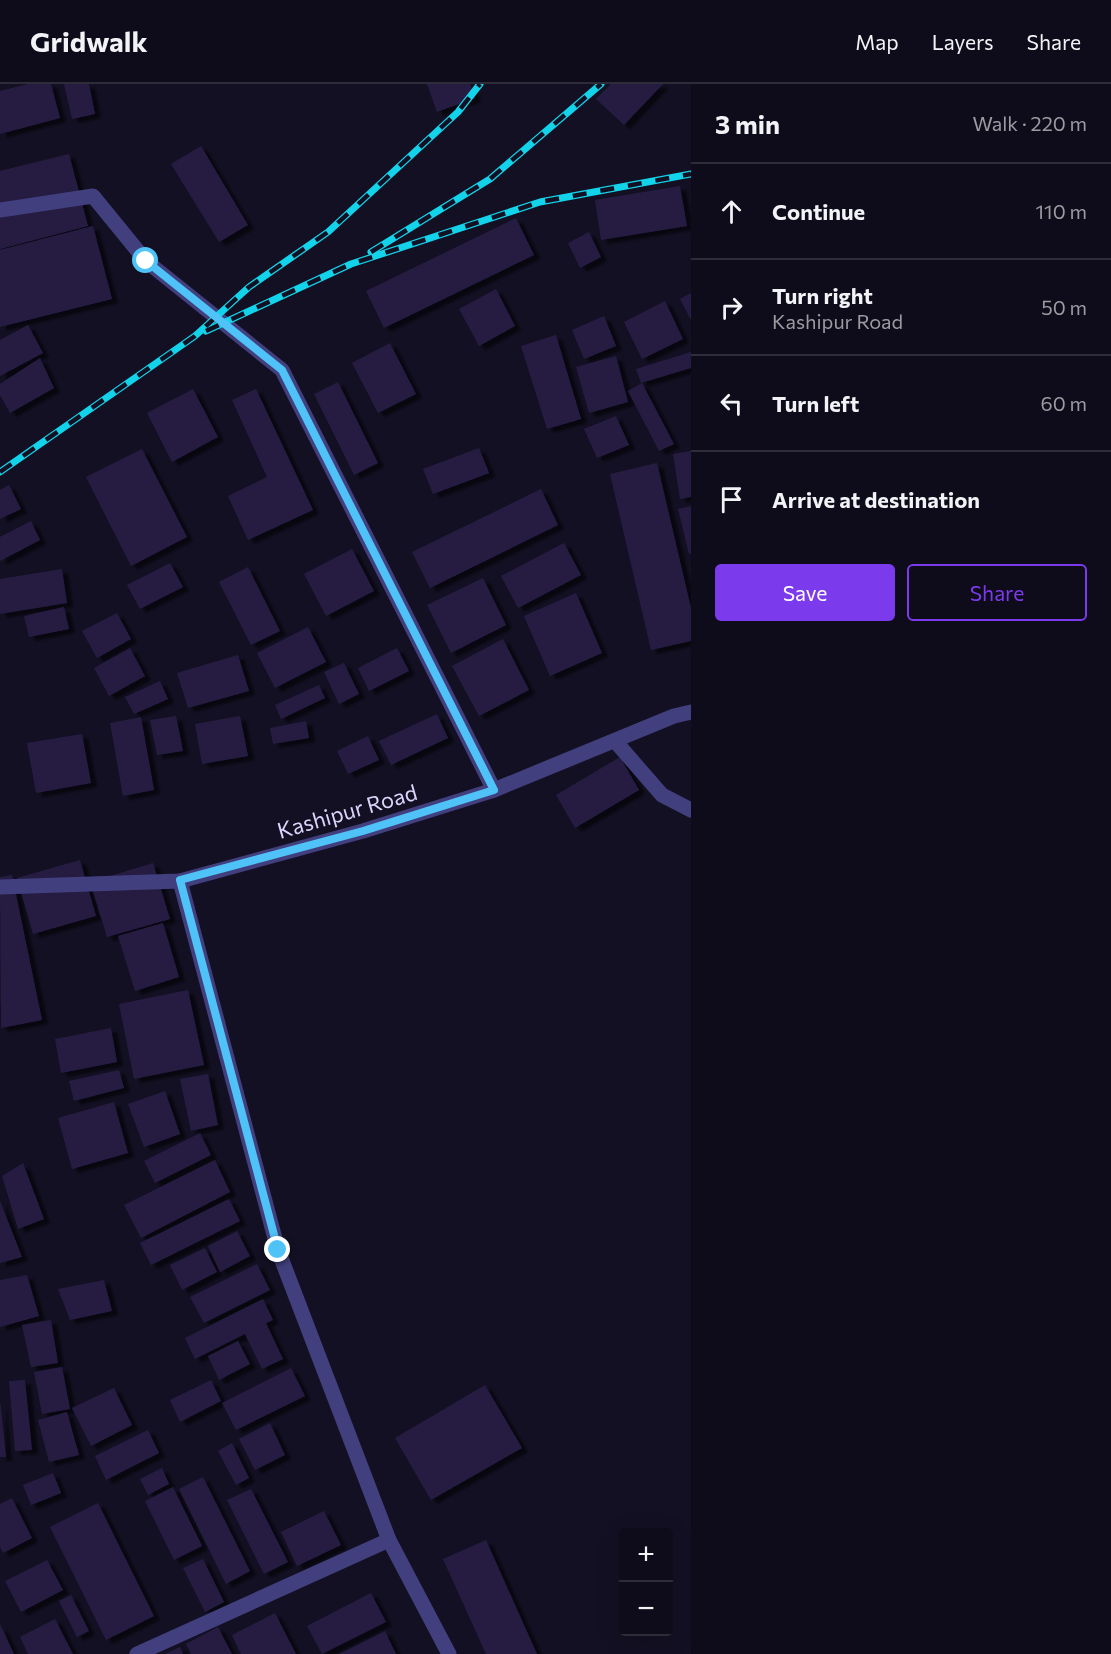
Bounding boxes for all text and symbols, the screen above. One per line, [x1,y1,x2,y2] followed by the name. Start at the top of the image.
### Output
[30,24,148,58] text: Gridwalk
[855,29,899,54] text: Map
[932,29,994,54] text: Layers
[1027,29,1081,54] text: Share
[715,108,780,139] text: 3 min
[972,111,1087,135] text: Walk · 220 m
[715,195,748,228] icon: ahead
[772,198,865,225] text: Continue
[1036,199,1087,223] text: 110 m
[132,247,158,273] route start
[772,282,873,309] text: Turn right
[715,291,748,324] icon: right
[1041,295,1087,319] text: 50 m
[772,309,903,333] text: Kashipur Road
[715,387,748,420] icon: left
[772,390,859,417] text: Turn left
[1041,391,1087,415] text: 60 m
[715,483,748,516] icon: arrive
[772,486,980,513] text: Arrive at destination
[715,564,895,621] button: Save
[907,564,1087,621] button: Share
[274,778,420,844] street label: Kashipur Road
[264,1236,290,1262] route end
[619,1528,673,1636] map controls
[619,1528,673,1582] button: +
[619,1582,673,1636] button: −

